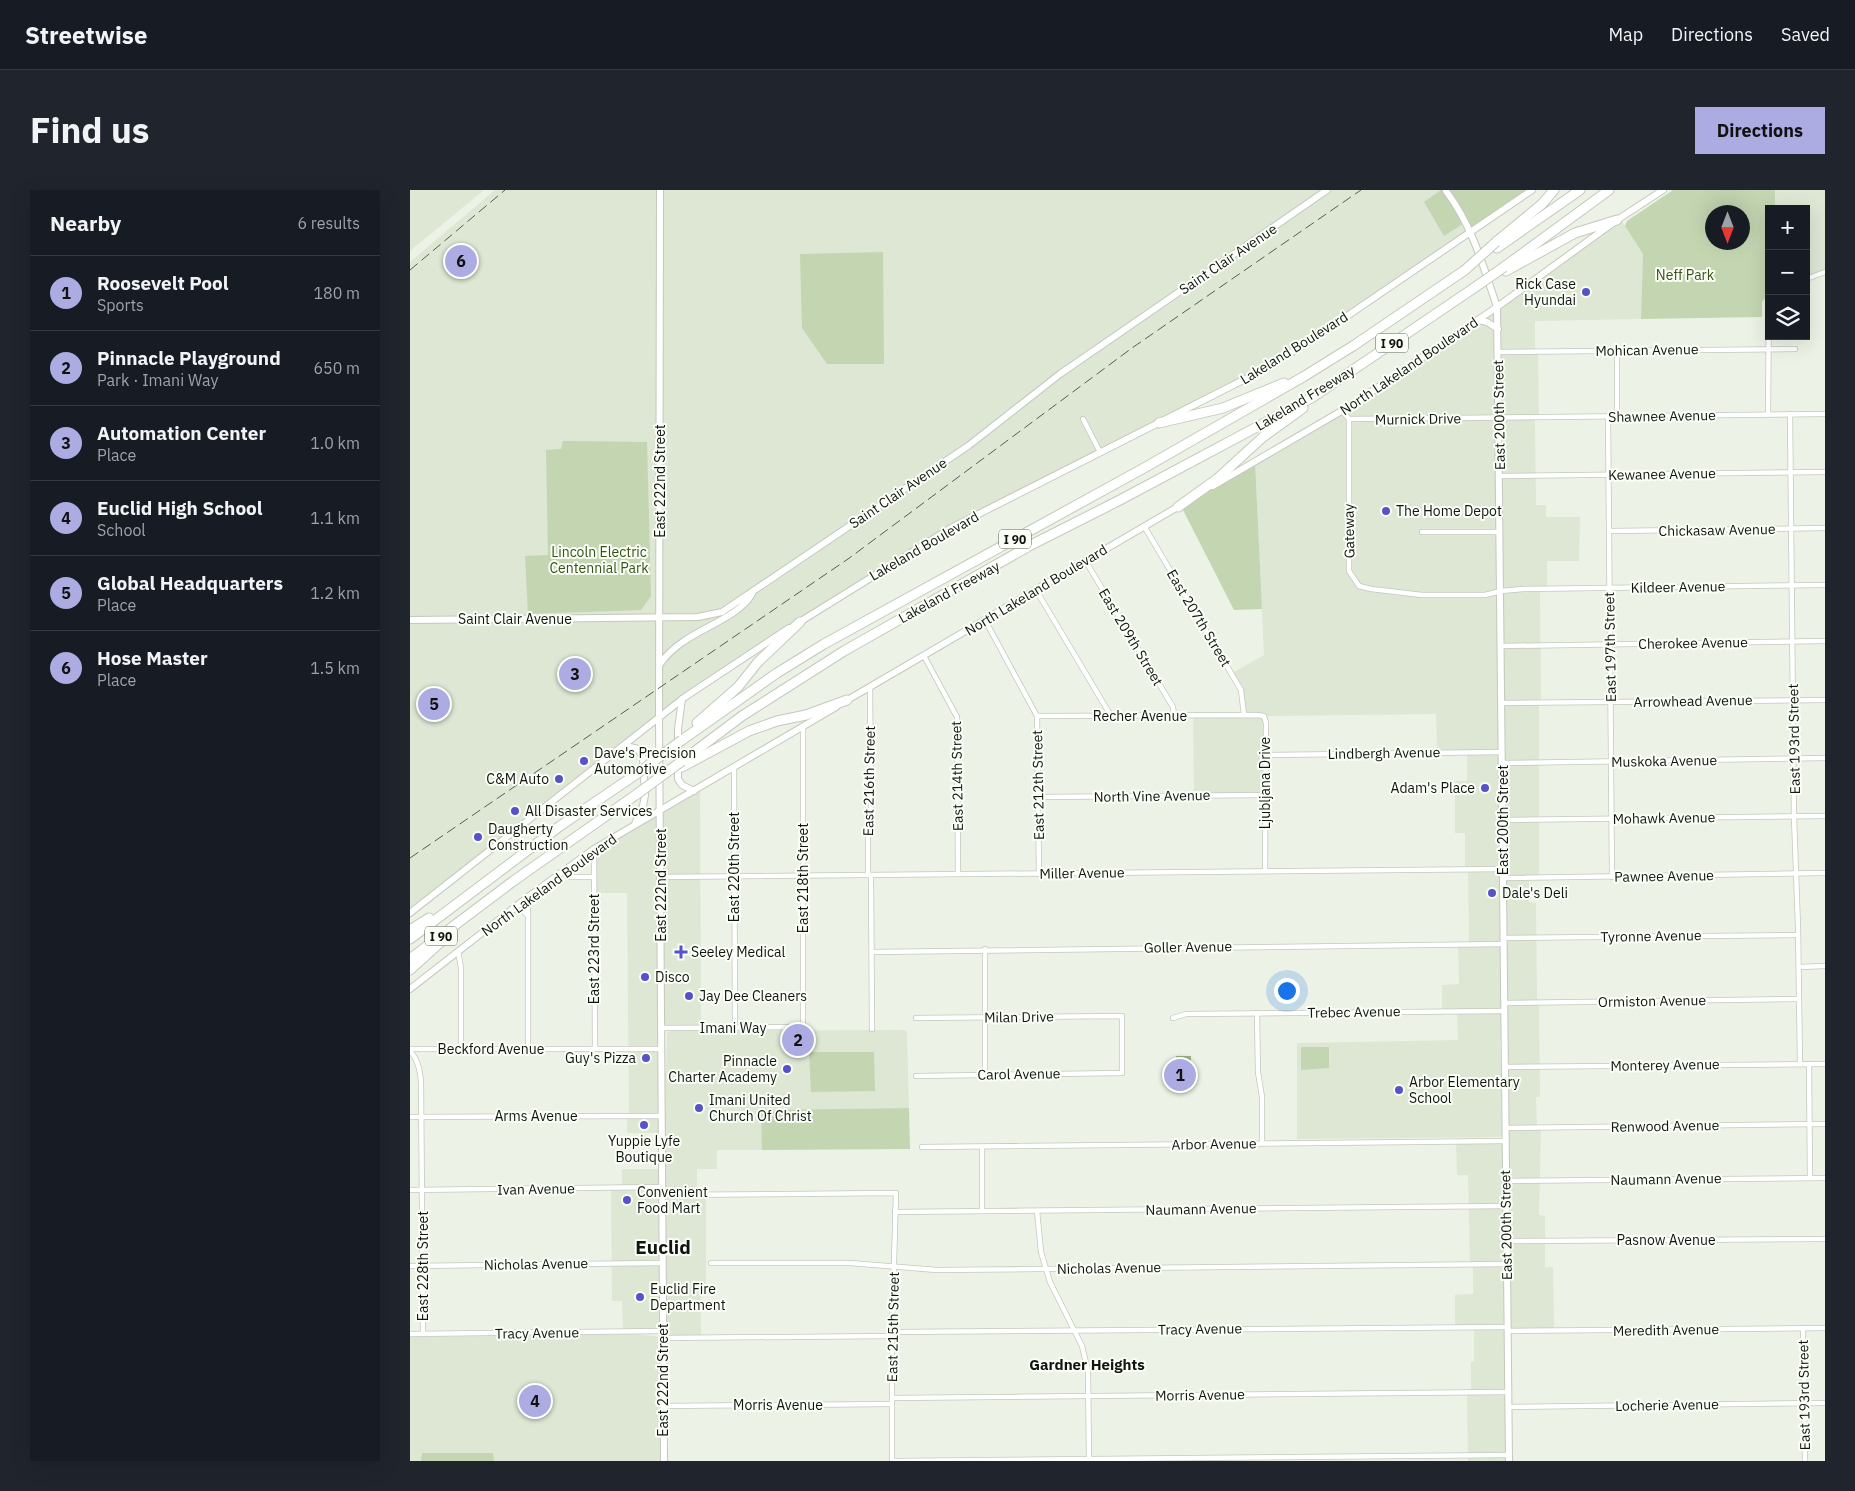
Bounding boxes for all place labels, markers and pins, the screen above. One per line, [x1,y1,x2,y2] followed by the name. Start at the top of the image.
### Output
[445,242,477,280] pin: 6
[1515,275,1576,309] place label: Rick Case Hyundai
[1580,286,1592,298] marker: Rick Case Hyundai
[1396,502,1502,520] place label: The Home Depot
[1380,505,1392,517] marker: The Home Depot
[559,655,591,693] pin: 3
[418,685,450,723] pin: 5
[594,744,696,778] place label: Dave's Precision Automotive
[578,755,590,767] marker: Dave's Precision Automotive
[486,770,549,788] place label: C&M Auto
[553,773,565,785] marker: C&M Auto
[1390,779,1475,797] place label: Adam's Place
[1479,782,1491,794] marker: Adam's Place
[525,802,653,820] place label: All Disaster Services
[509,805,521,817] marker: All Disaster Services
[488,820,568,854] place label: Daugherty Construction
[472,831,484,843] marker: Daugherty Construction
[1502,884,1568,902] place label: Dale's Deli
[1486,887,1498,899] marker: Dale's Deli
[691,943,785,961] place label: Seeley Medical
[675,946,687,958] marker: Seeley Medical
[655,968,690,986] place label: Disco
[639,971,651,983] marker: Disco
[699,987,807,1005] place label: Jay Dee Cleaners
[683,990,695,1002] marker: Jay Dee Cleaners
[782,1021,814,1059] pin: 2
[565,1049,637,1067] place label: Guy's Pizza
[640,1052,652,1064] marker: Guy's Pizza
[668,1052,777,1086] place label: Pinnacle Charter Academy
[1164,1056,1196,1094] pin: 1
[781,1063,793,1075] marker: Pinnacle Charter Academy
[1409,1073,1520,1107] place label: Arbor Elementary School
[1393,1084,1405,1096] marker: Arbor Elementary School
[709,1091,812,1125] place label: Imani United Church Of Christ
[693,1102,705,1114] marker: Imani United Church Of Christ
[638,1119,650,1131] marker: Yuppie Lyfe Boutique
[608,1132,680,1166] place label: Yuppie Lyfe Boutique
[637,1183,708,1217] place label: Convenient Food Mart
[621,1194,633,1206] marker: Convenient Food Mart
[650,1280,726,1314] place label: Euclid Fire Department
[634,1291,646,1303] marker: Euclid Fire Department
[519,1382,551,1420] pin: 4

